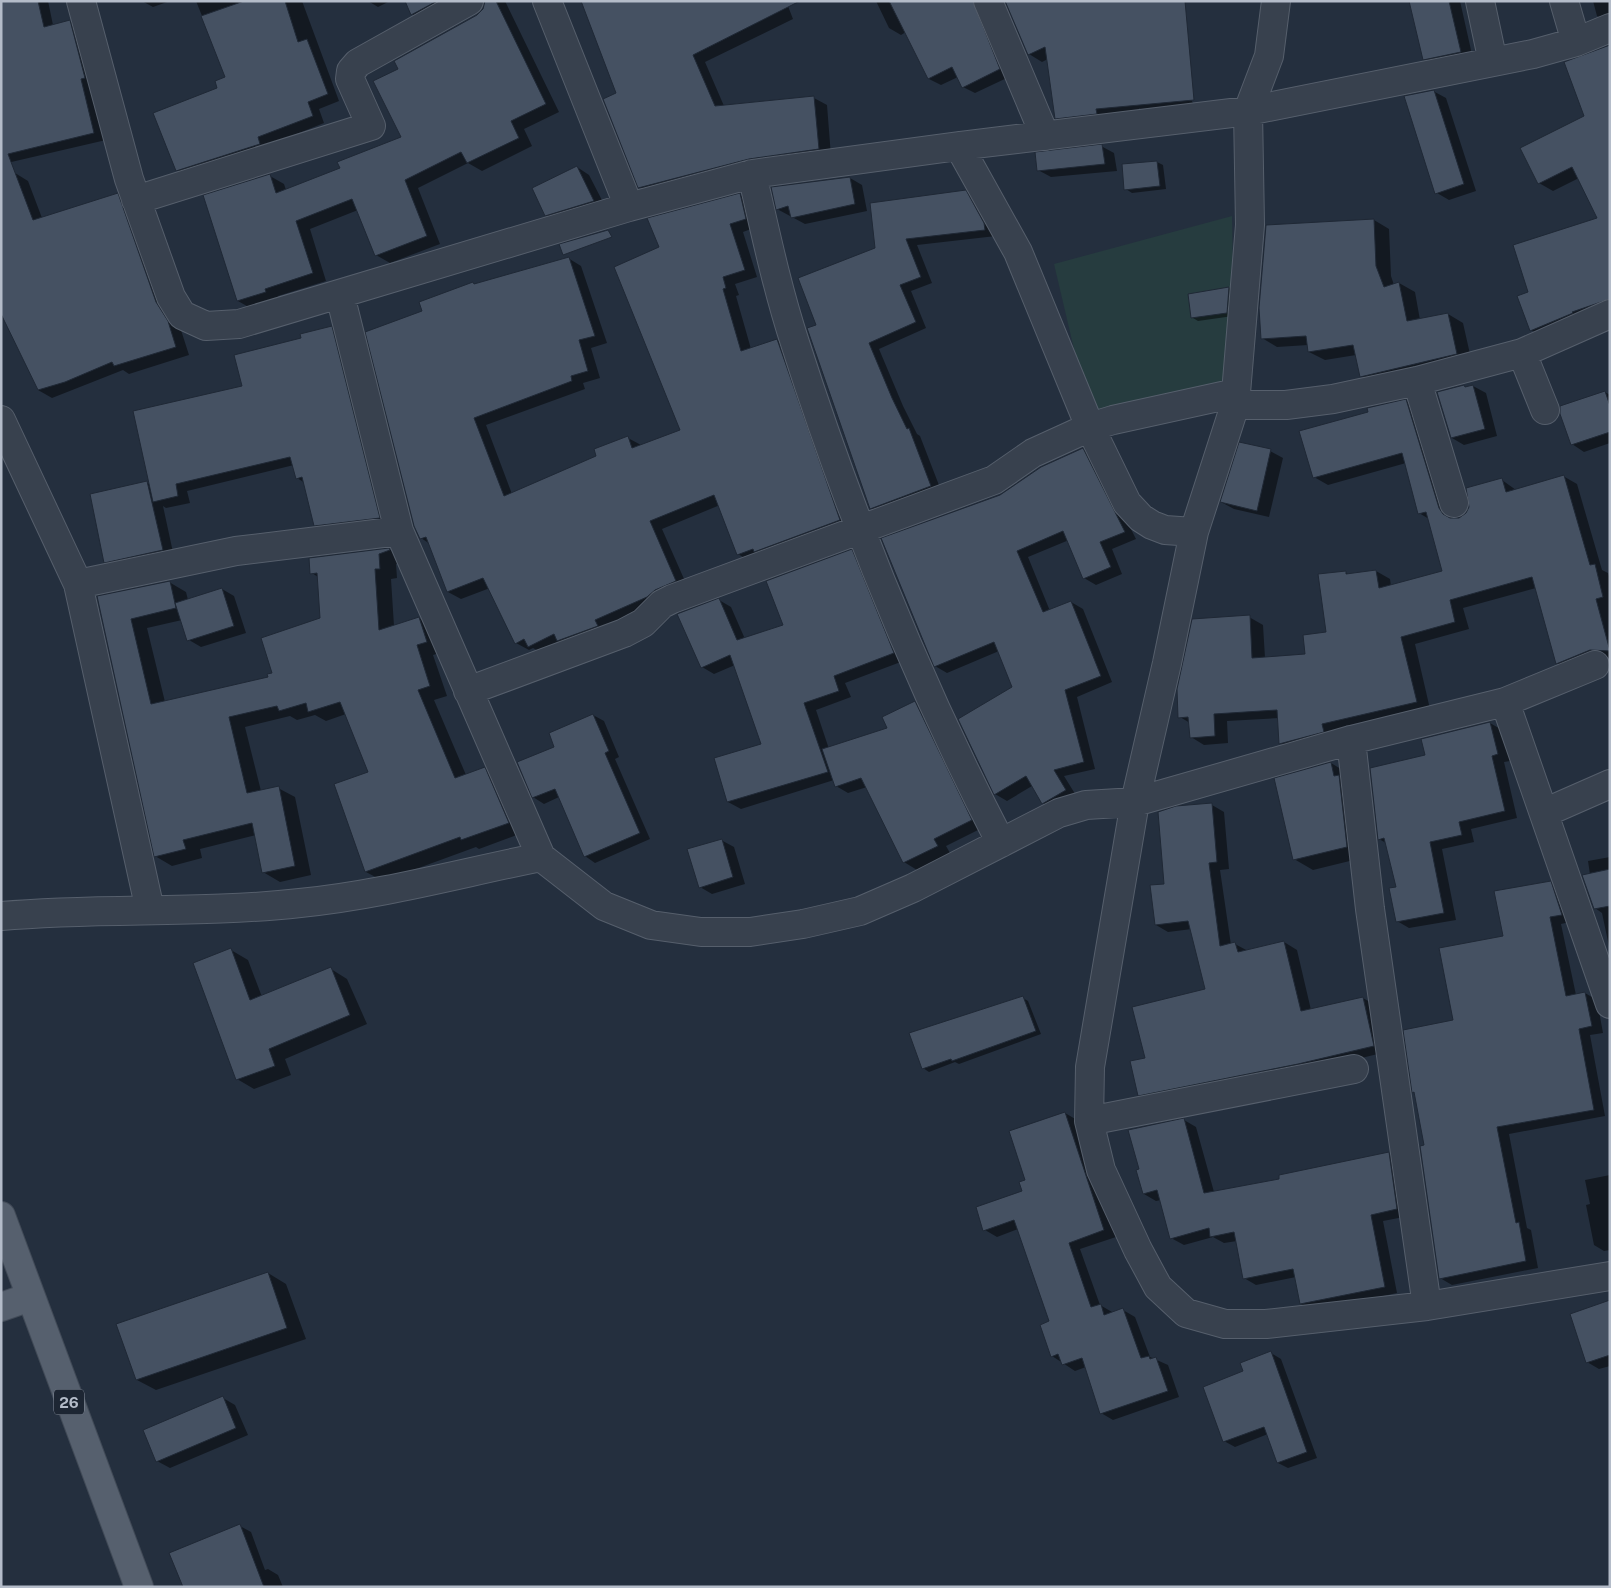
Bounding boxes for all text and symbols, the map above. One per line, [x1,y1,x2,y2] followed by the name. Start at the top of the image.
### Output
[54,1390,84,1414] road number: 26

